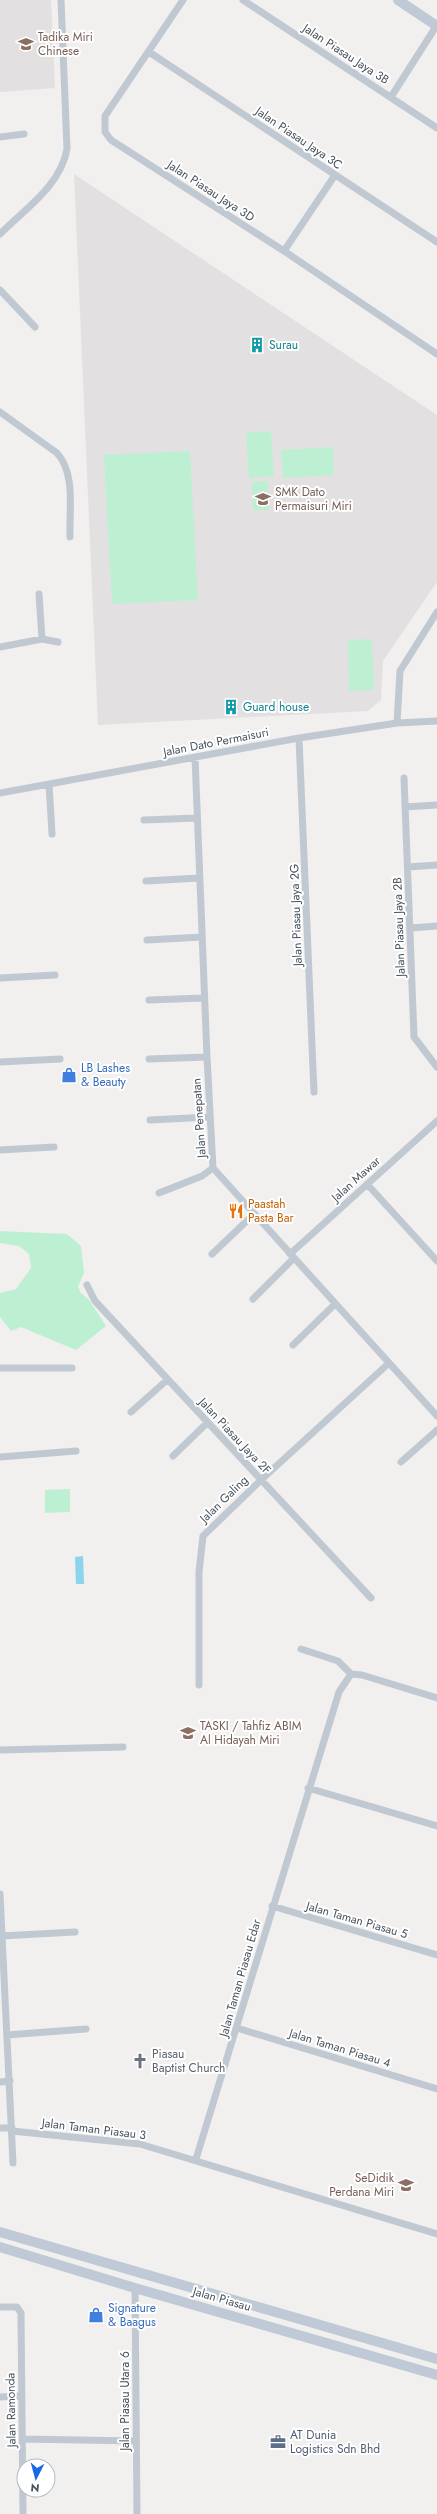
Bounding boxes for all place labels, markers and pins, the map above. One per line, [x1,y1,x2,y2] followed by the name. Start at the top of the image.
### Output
[38,28,93,60] place label: Tadika Miri Chinese
[17,35,35,53] school or university icon: Tadika Miri Chinese
[248,336,266,354] building icon: Surau
[269,336,298,354] place label: Surau
[275,483,352,515] place label: SMK Dato Permaisuri Miri
[254,490,272,508] school or university icon: SMK Dato Permaisuri Miri
[222,698,240,716] building icon: Guard house
[243,698,309,716] place label: Guard house
[81,1059,130,1091] place label: LB Lashes & Beauty
[60,1066,78,1084] shop icon: LB Lashes & Beauty
[248,1195,295,1227] place label: Paastah Pasta Bar
[227,1202,245,1220] restaurant icon: Paastah Pasta Bar
[200,1717,302,1749] place label: TASKI / Tahfiz ABIM Al Hidayah Miri
[179,1724,197,1742] school or university icon: TASKI / Tahfiz ABIM Al Hidayah Miri
[152,2045,225,2077] place label: Piasau Baptist Church
[131,2052,149,2070] church icon: Piasau Baptist Church
[329,2169,395,2201] place label: SeDidik Perdana Miri
[397,2176,415,2194] school or university icon: SeDidik Perdana Miri
[108,2299,156,2331] place label: Signature & Baagus
[87,2306,105,2324] shop icon: Signature & Baagus
[290,2426,380,2458] place label: AT Dunia Logistics Sdn Bhd
[269,2433,287,2451] office icon: AT Dunia Logistics Sdn Bhd

